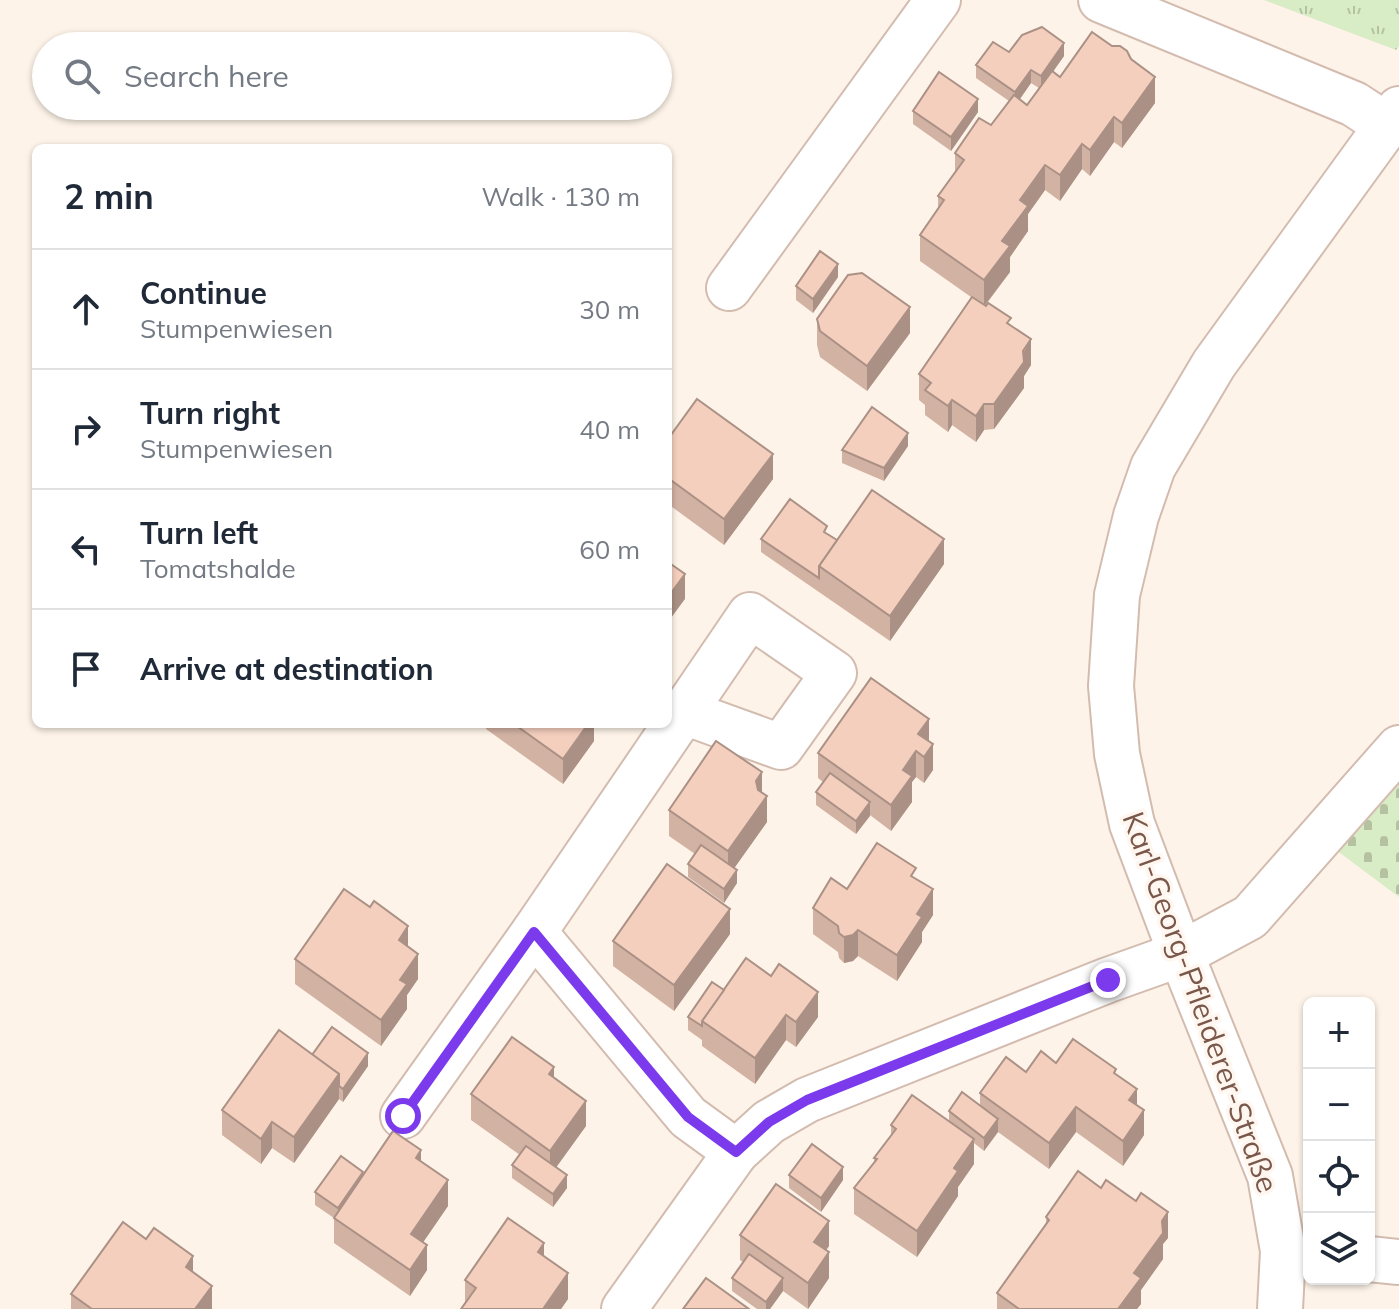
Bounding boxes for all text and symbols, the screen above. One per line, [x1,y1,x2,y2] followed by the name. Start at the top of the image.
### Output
[32,32,672,120] search box
[60,54,104,98] icon: search
[124,57,289,95] text: Search here
[64,175,154,218] text: 2 min
[481,180,640,213] text: Walk · 130 m
[140,274,267,312] text: Continue
[64,287,108,331] icon: ahead
[579,293,640,326] text: 30 m
[140,312,333,345] text: Stumpenwiesen
[140,394,280,432] text: Turn right
[64,407,108,451] icon: right
[579,413,640,446] text: 40 m
[140,432,333,465] text: Stumpenwiesen
[140,514,258,552] text: Turn left
[64,527,108,571] icon: left
[579,533,640,566] text: 60 m
[140,552,296,585] text: Tomatshalde
[64,647,108,691] icon: arrive
[140,650,434,688] text: Arrive at destination
[1114,807,1288,1197] street label: Karl-Georg-Pfleiderer-Straße
[1090,962,1126,998] route end
[1303,997,1375,1285] map controls
[1303,997,1375,1069] button: +
[1303,1069,1375,1141] button: −
[385,1098,421,1134] route start
[1303,1141,1375,1213] button: locate
[1303,1213,1375,1285] button: layers

